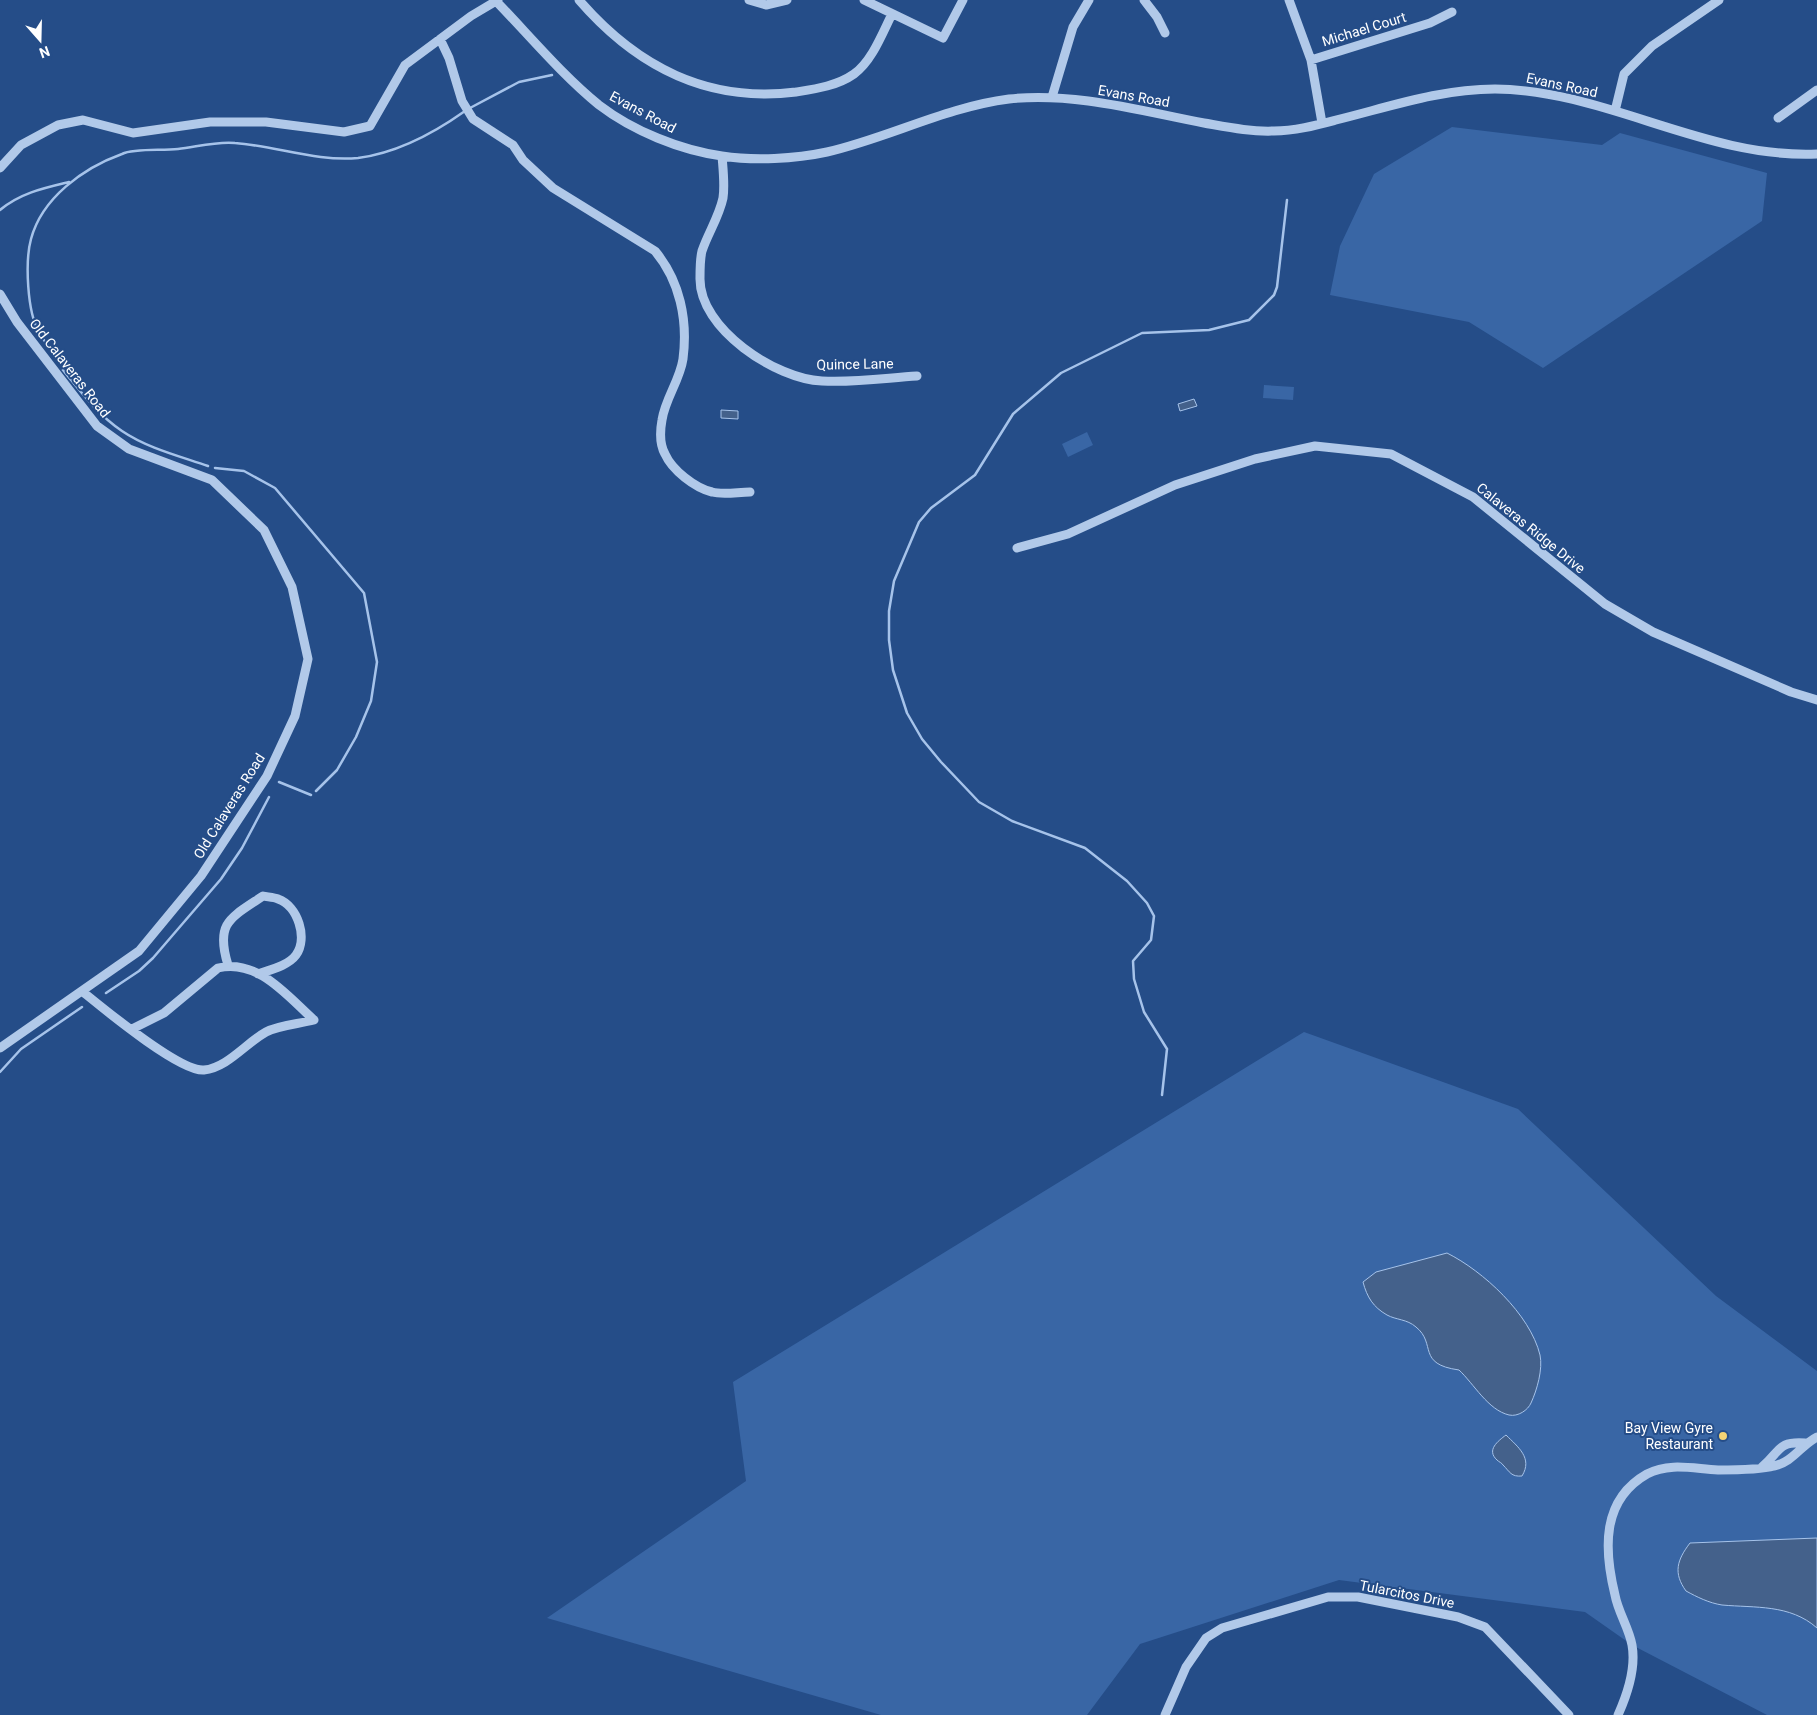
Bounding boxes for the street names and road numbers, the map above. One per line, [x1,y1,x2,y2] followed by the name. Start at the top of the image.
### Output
[1320,8,1408,49] street label: Michael Court
[1525,70,1599,100] street label: Evans Road
[1097,82,1171,110] street label: Evans Road
[607,88,679,136] street label: Evans Road
[26,315,114,421] street label: Old Calaveras Road
[816,355,894,373] street label: Quince Lane
[1474,479,1588,577] street label: Calaveras Ridge Drive
[190,750,268,862] street label: Old Calaveras Road
[1358,1577,1456,1611] street label: Tularcitos Drive

